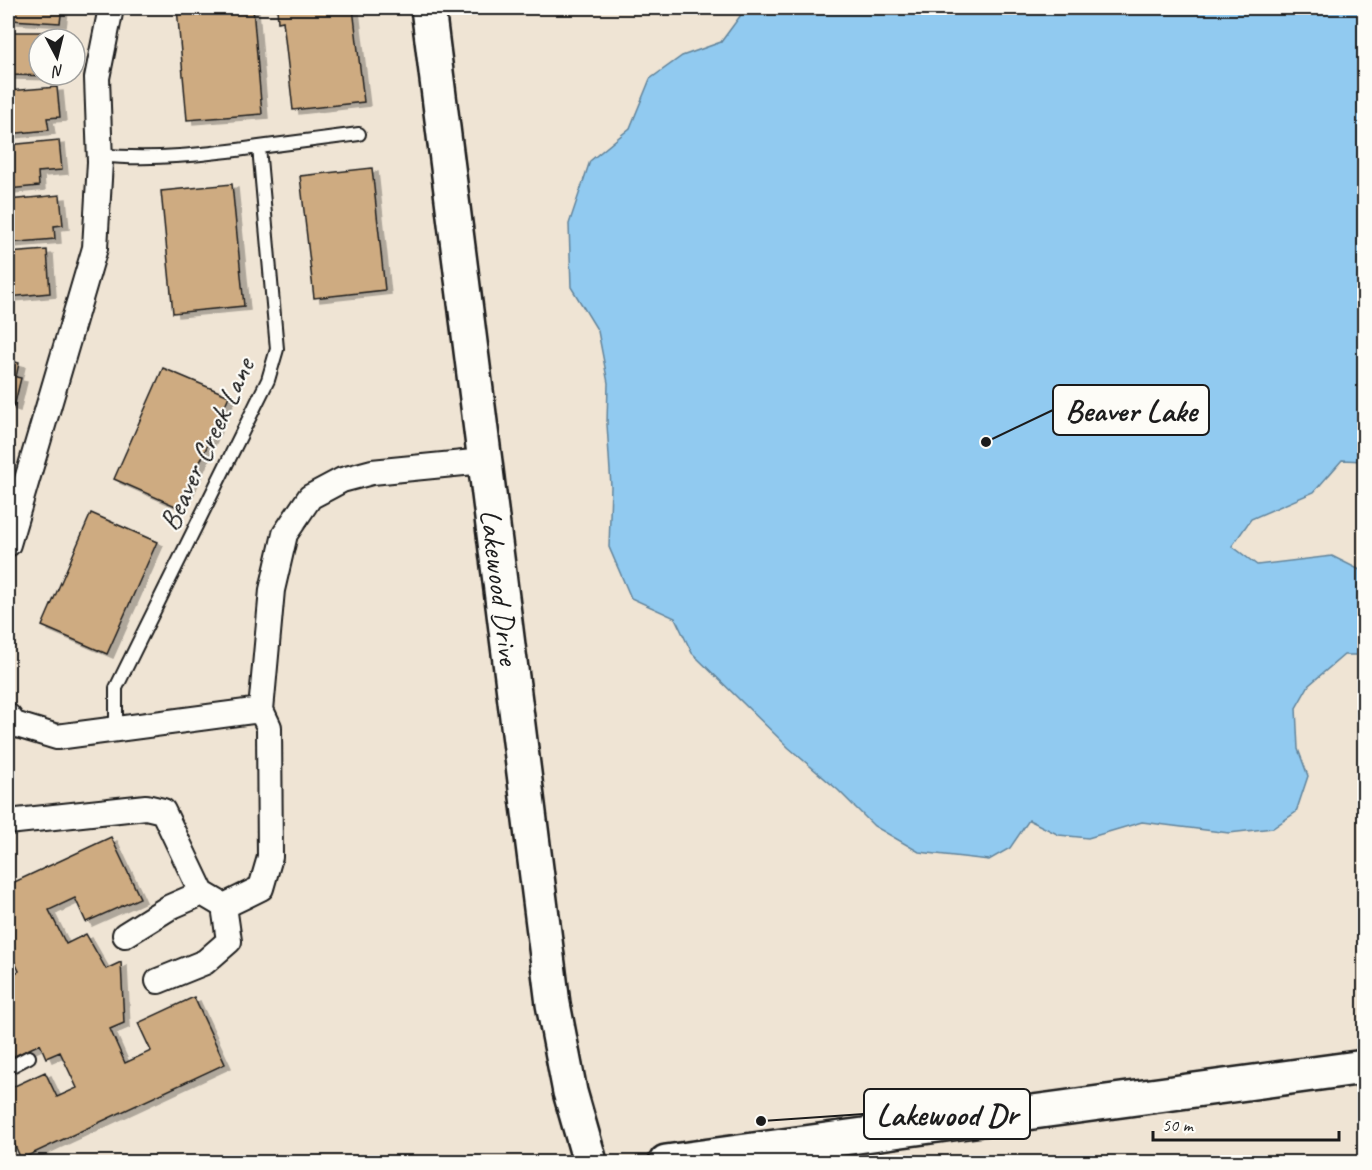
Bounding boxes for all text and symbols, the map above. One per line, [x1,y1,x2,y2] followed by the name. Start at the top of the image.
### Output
[27,27,87,87] north arrow
[50,60,65,82] text: N
[149,350,263,536] street label: Beaver Creek Lane
[1053,385,1209,435] callout: Beaver Lake
[1065,390,1199,431] text: Beaver Lake
[472,507,529,669] street label: Lakewood Drive
[864,1089,1030,1139] callout: Lakewood Dr
[876,1094,1021,1135] text: Lakewood Dr
[1153,1104,1339,1142] scale bar
[1162,1114,1195,1136] text: 50 m

